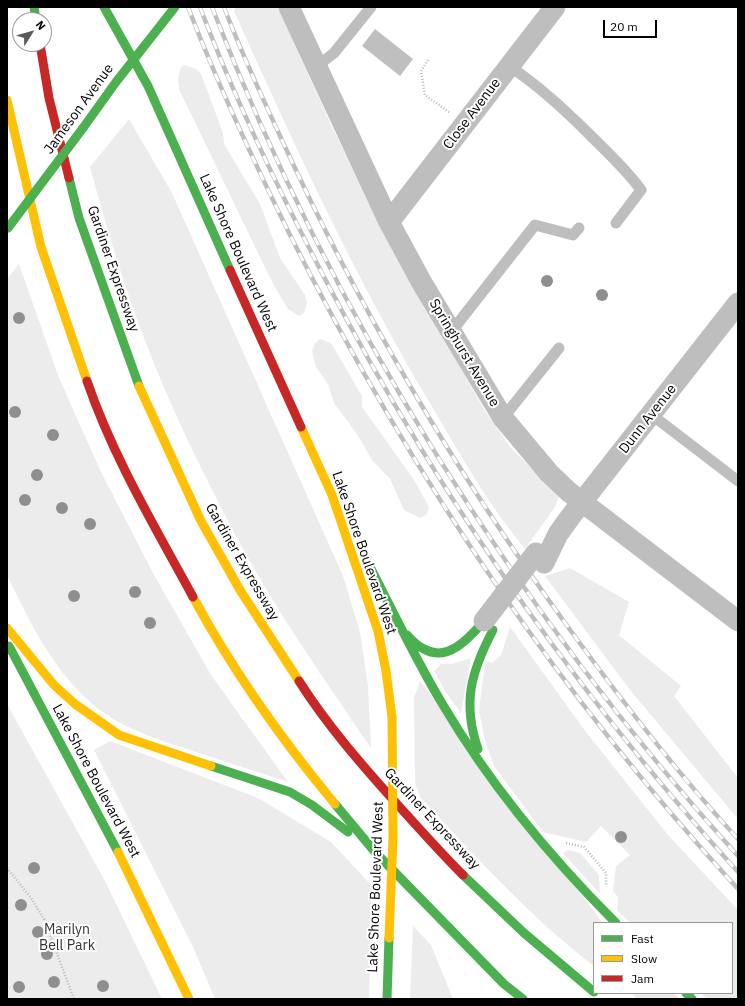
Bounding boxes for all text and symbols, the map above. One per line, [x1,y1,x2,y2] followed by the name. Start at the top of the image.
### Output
[12,12,52,52] north arrow
[605,12,659,38] scale bar
[33,18,49,33] text: N
[610,19,638,34] text: 20 m
[41,61,117,157] street label: Jameson Avenue
[440,75,504,153] street label: Close Avenue
[196,171,280,335] street label: Lake Shore Boulevard West
[83,204,143,334] street label: Gardiner Expressway
[425,296,503,410] street label: Springhurst Avenue
[616,381,680,457] street label: Dunn Avenue
[328,469,400,637] street label: Lake Shore Boulevard West
[202,500,282,624] street label: Gardiner Expressway
[48,701,144,861] street label: Lake Shore Boulevard West
[381,765,483,873] street label: Gardiner Expressway
[365,801,387,973] street label: Lake Shore Boulevard West
[39,922,95,954] park label: Marilyn Bell Park
[593,922,733,994] legend
[631,931,654,946] text: Fast
[631,951,657,966] text: Slow
[631,971,654,986] text: Jam

